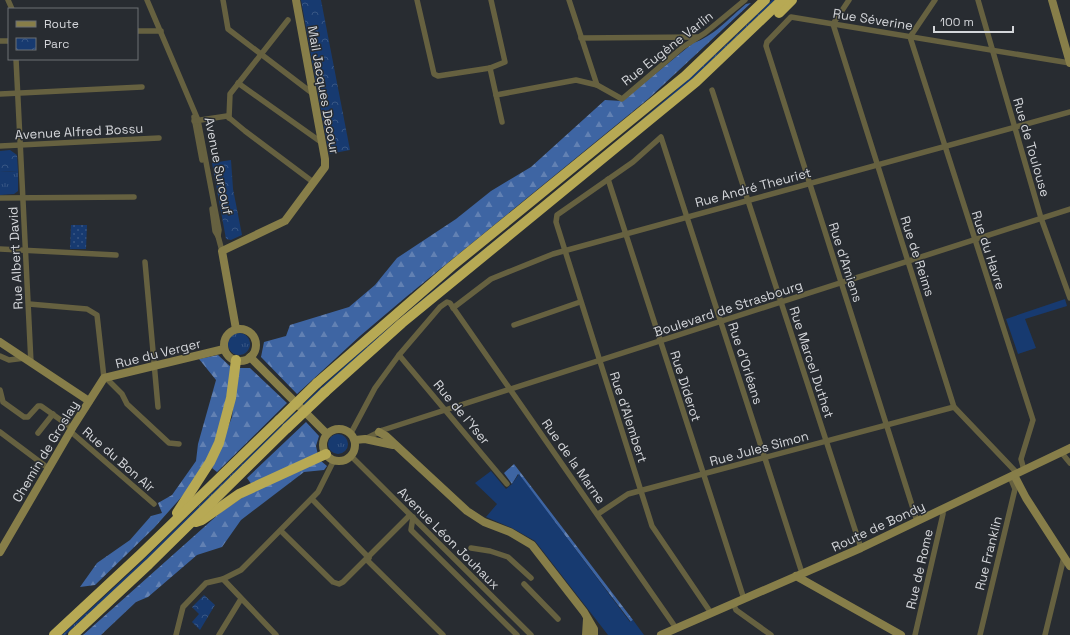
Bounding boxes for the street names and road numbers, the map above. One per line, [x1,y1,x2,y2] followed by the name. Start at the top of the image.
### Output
[832,5,914,34] street label: Rue Séverine
[618,7,717,89] street label: Rue Eugène Varlin
[304,25,343,156] street label: Mail Jacques Decour
[1009,96,1054,199] street label: Rue de Toulouse
[201,116,236,217] street label: Avenue Surcouf
[14,120,144,143] street label: Avenue Alfred Bossu
[693,164,813,211] street label: Rue André Theuriet
[4,206,27,310] street label: Rue Albert David
[968,209,1009,292] street label: Rue du Havre
[897,214,939,299] street label: Rue de Reims
[825,220,866,304] street label: Rue d'Amiens
[652,276,805,341] street label: Boulevard de Strasbourg
[785,304,838,420] street label: Rue Marcel Duthet
[724,320,767,407] street label: Rue d'Orléans
[114,335,203,372] street label: Rue du Verger
[666,349,705,424] street label: Rue Diderot
[606,369,651,465] street label: Rue d'Alembert
[430,376,494,448] street label: Rue de l'Yser
[8,397,83,505] street label: Chemin de Groslay
[538,415,609,507] street label: Rue de la Marne
[79,423,159,496] street label: Rue du Bon Air
[708,427,811,470] street label: Rue Jules Simon
[394,484,504,593] street label: Avenue Léon Jouhaux
[829,497,928,556] street label: Route de Bondy
[971,514,1006,592] street label: Rue Franklin
[902,527,937,611] street label: Rue de Rome

